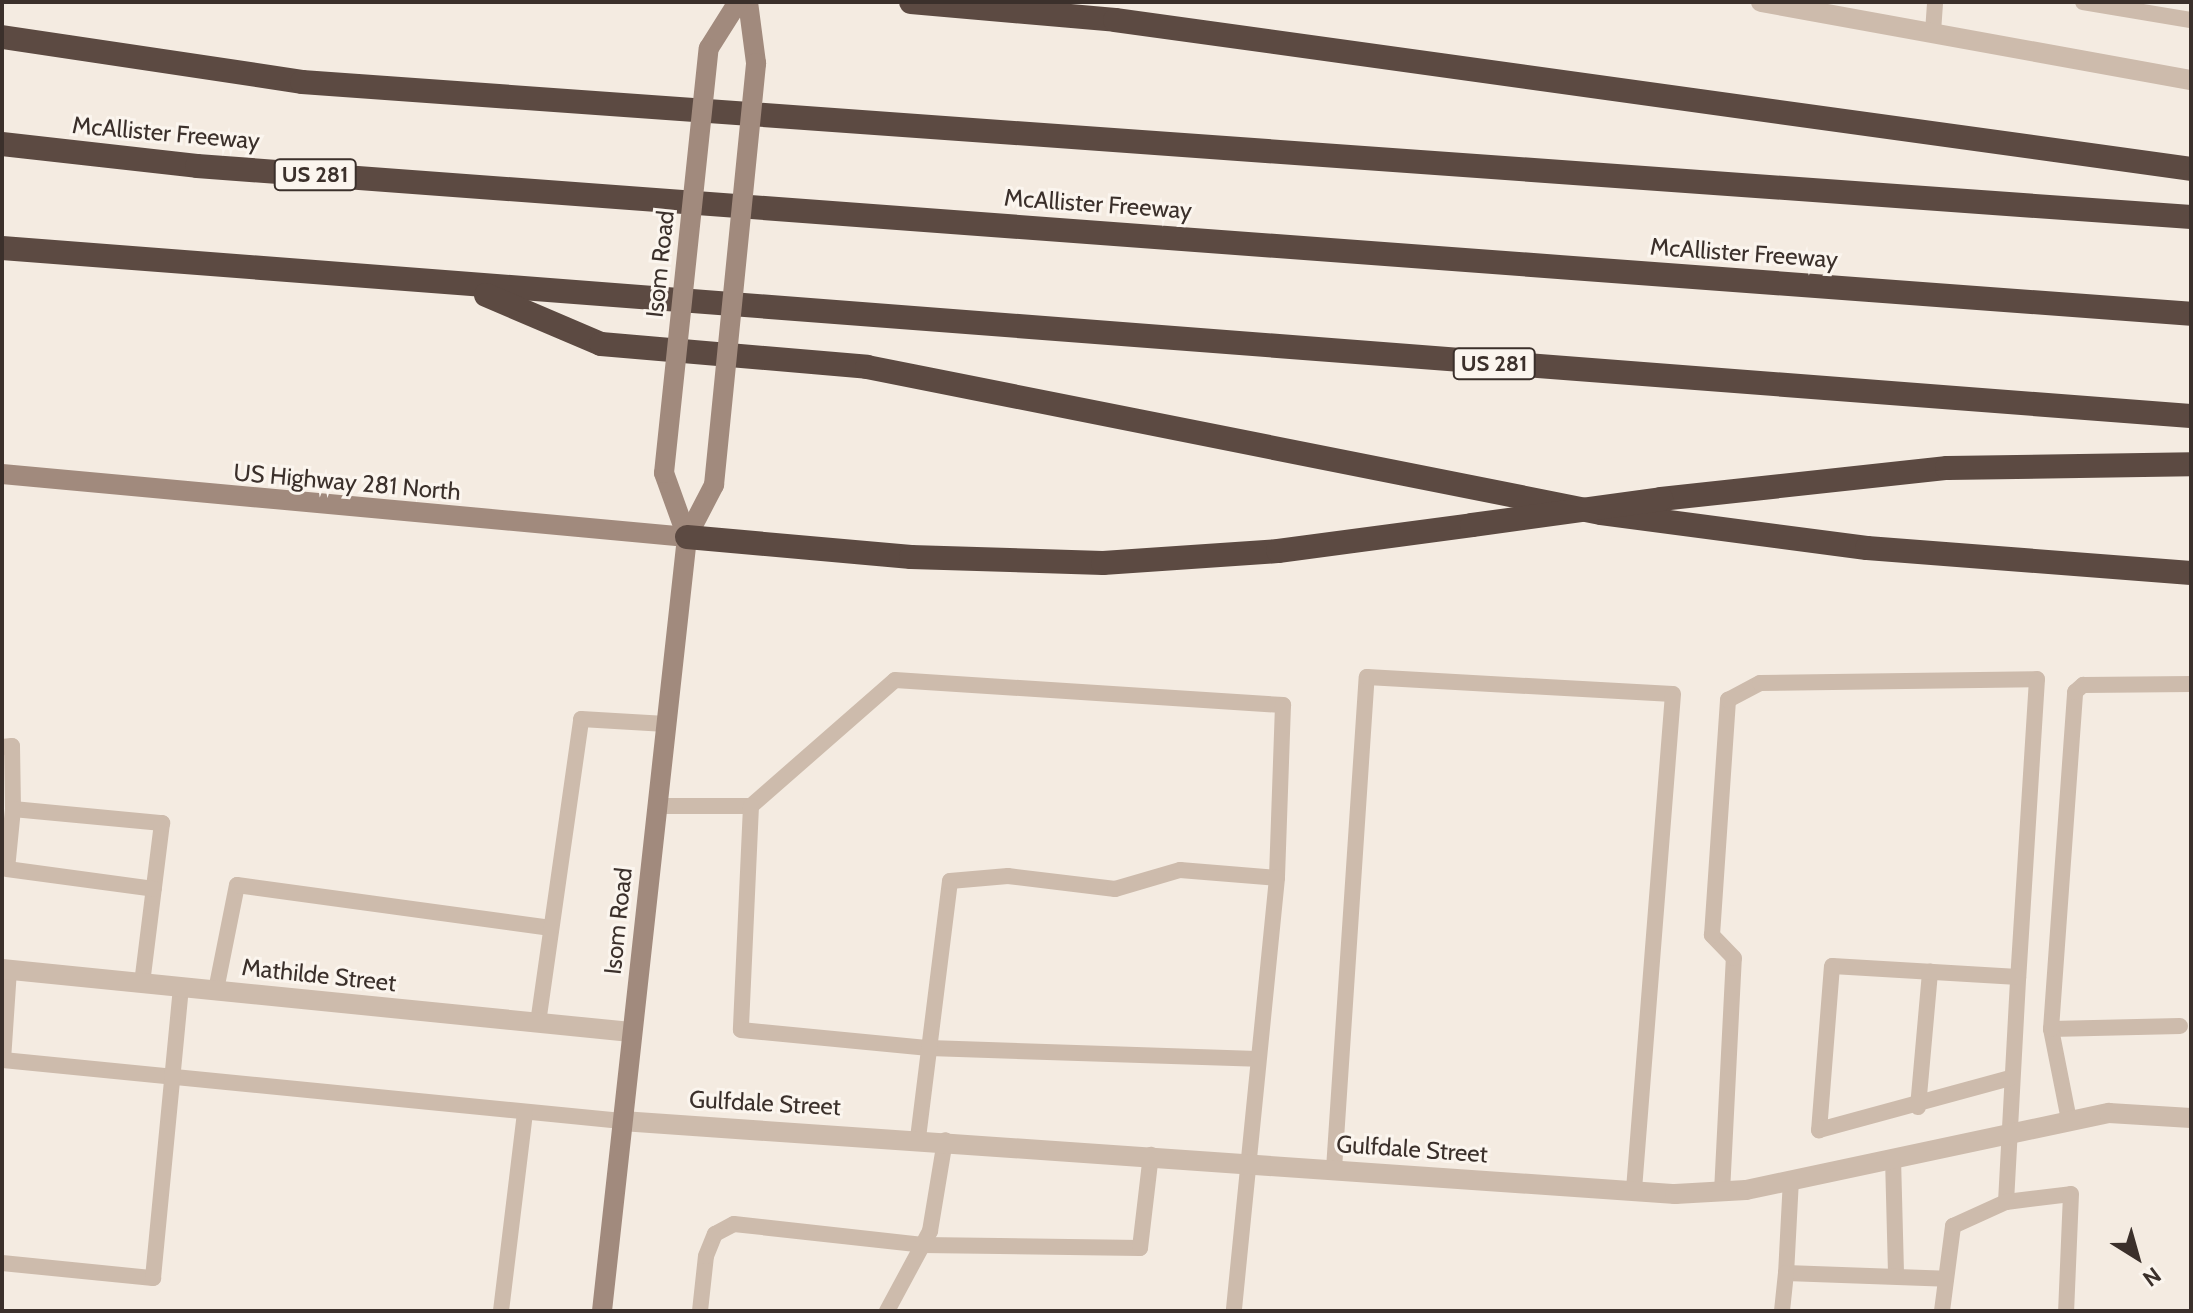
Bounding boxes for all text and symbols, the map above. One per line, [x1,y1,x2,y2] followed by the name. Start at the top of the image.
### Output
[71,110,261,156] street label: McAllister Freeway
[273,157,357,193] road number: US 281
[1003,183,1193,225] street label: McAllister Freeway
[640,209,680,319] street label: Isom Road
[1649,232,1839,274] street label: McAllister Freeway
[1452,346,1536,382] road number: US 281
[232,458,462,506] street label: US Highway 281 North
[598,866,638,976] street label: Isom Road
[240,953,398,997] street label: Mathilde Street
[689,1085,841,1121] street label: Gulfdale Street
[1335,1129,1489,1169] street label: Gulfdale Street
[2097,1217,2177,1297] north arrow
[2137,1261,2166,1292] text: N

